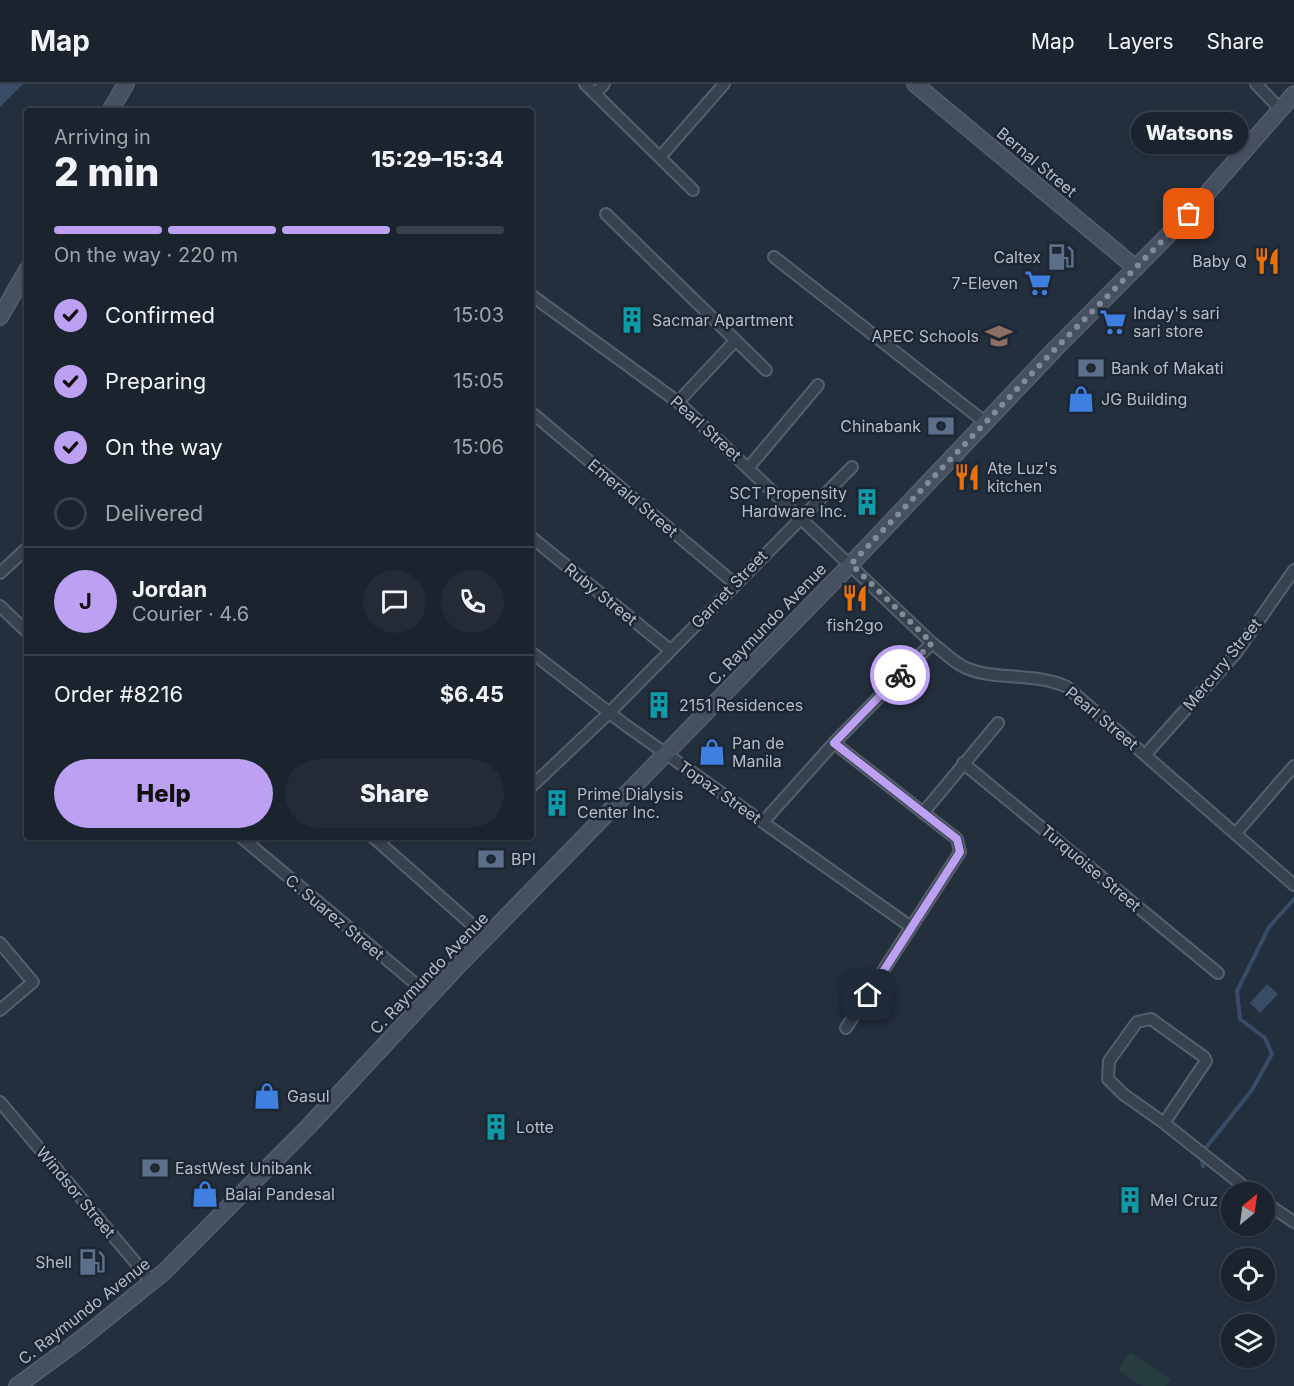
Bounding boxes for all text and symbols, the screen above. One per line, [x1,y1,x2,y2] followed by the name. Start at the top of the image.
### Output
[30,24,90,58] text: Map
[1031,29,1075,54] text: Map
[1108,29,1174,54] text: Layers
[1207,29,1264,54] text: Share
[1130,112,1248,154] callout: Watsons
[1146,121,1233,145] text: Watsons
[993,123,1081,201] street label: Bernal Street
[54,125,151,149] text: Arriving in
[371,146,504,172] text: 15:29–15:34
[54,148,159,195] text: 2 min
[1163,188,1214,239] pin
[1172,197,1205,230] icon: bag
[1046,242,1076,272] fuel station icon: Caltex
[54,243,238,267] text: On the way · 220 m
[1252,246,1282,276] restaurant icon: Baby Q
[993,247,1041,267] place label: Caltex
[1192,251,1247,271] place label: Baby Q
[1023,268,1053,298] supermarket icon: 7-Eleven
[952,273,1018,293] place label: 7-Eleven
[54,299,87,332] icon: check
[105,302,215,328] text: Confirmed
[453,303,504,327] text: 15:03
[1133,303,1220,341] place label: Inday's sari sari store
[617,305,647,335] building icon: Sacmar Apartment
[1098,307,1128,337] supermarket icon: Inday's sari sari store
[652,310,793,330] place label: Sacmar Apartment
[984,321,1014,351] school or university icon: APEC Schools
[872,326,979,346] place label: APEC Schools
[1076,353,1106,383] bank icon: Bank of Makati
[1111,358,1224,378] place label: Bank of Makati
[54,365,87,398] icon: check
[105,368,206,394] text: Preparing
[453,369,504,393] text: 15:05
[1066,384,1096,414] shop icon: JG Building
[1101,389,1187,409] place label: JG Building
[666,391,746,465] street label: Pearl Street
[926,411,956,441] bank icon: Chinabank
[840,416,921,436] place label: Chinabank
[54,431,87,464] icon: check
[105,434,223,460] text: On the way
[453,435,504,459] text: 15:06
[584,455,682,541] street label: Emerald Street
[987,458,1057,496] place label: Ate Luz's kitchen
[952,462,982,492] restaurant icon: Ate Luz's kitchen
[729,483,847,521] place label: SCT Propensity Hardware Inc.
[852,487,882,517] building icon: SCT Propensity Hardware Inc.
[105,500,203,526] text: Delivered
[687,546,771,632] street label: Garnet Street
[561,559,641,629] street label: Ruby Street
[704,559,830,689] street label: C. Raymundo Avenue
[363,570,426,633] button: chat
[441,570,504,633] button: phone
[132,576,207,602] text: Jordan
[840,583,870,613] restaurant icon: fish2go
[79,588,92,614] text: J
[132,602,249,626] text: Courier · 4.6
[1179,614,1265,714] street label: Mercury Street
[827,615,883,635] place label: fish2go
[870,645,930,705] courier
[884,659,917,692] icon: bike
[54,681,183,707] text: Order #8216
[440,681,504,707] text: $6.45
[1062,682,1142,754] street label: Pearl Street
[644,690,674,720] building icon: 2151 Residences
[679,695,803,715] place label: 2151 Residences
[732,733,784,771] place label: Pan de Manila
[697,737,727,767] shop icon: Pan de Manila
[675,756,765,828] street label: Topaz Street
[54,759,273,828] button: Help
[285,759,504,828] button: Share
[577,784,683,822] place label: Prime Dialysis Center Inc.
[542,788,572,818] building icon: Prime Dialysis Center Inc.
[1037,820,1145,916] street label: Turquoise Street
[476,844,506,874] bank icon: BPI
[511,849,536,869] place label: BPI
[282,870,388,964] street label: C. Suarez Street
[366,908,492,1038] street label: C. Raymundo Avenue
[842,969,893,1020] pin
[851,978,884,1011] icon: home
[252,1081,282,1111] shop icon: Gasul
[287,1086,330,1106] place label: Gasul
[481,1112,511,1142] building icon: Lotte
[516,1117,554,1137] place label: Lotte
[32,1142,120,1242] street label: Windsor Street
[140,1153,170,1183] bank icon: EastWest Unibank
[175,1158,312,1178] place label: EastWest Unibank
[190,1179,220,1209] shop icon: Balai Pandesal
[1221,1182,1275,1236] north arrow
[1221,1182,1275,1368] map controls
[225,1184,335,1204] place label: Balai Pandesal
[1115,1185,1145,1215] building icon: Mel Cruz
[1150,1190,1218,1210] place label: Mel Cruz
[77,1247,107,1277] fuel station icon: Shell
[1221,1248,1275,1302] button: locate
[35,1252,72,1272] place label: Shell
[14,1253,154,1369] street label: C. Raymundo Avenue
[1221,1314,1275,1368] button: layers

